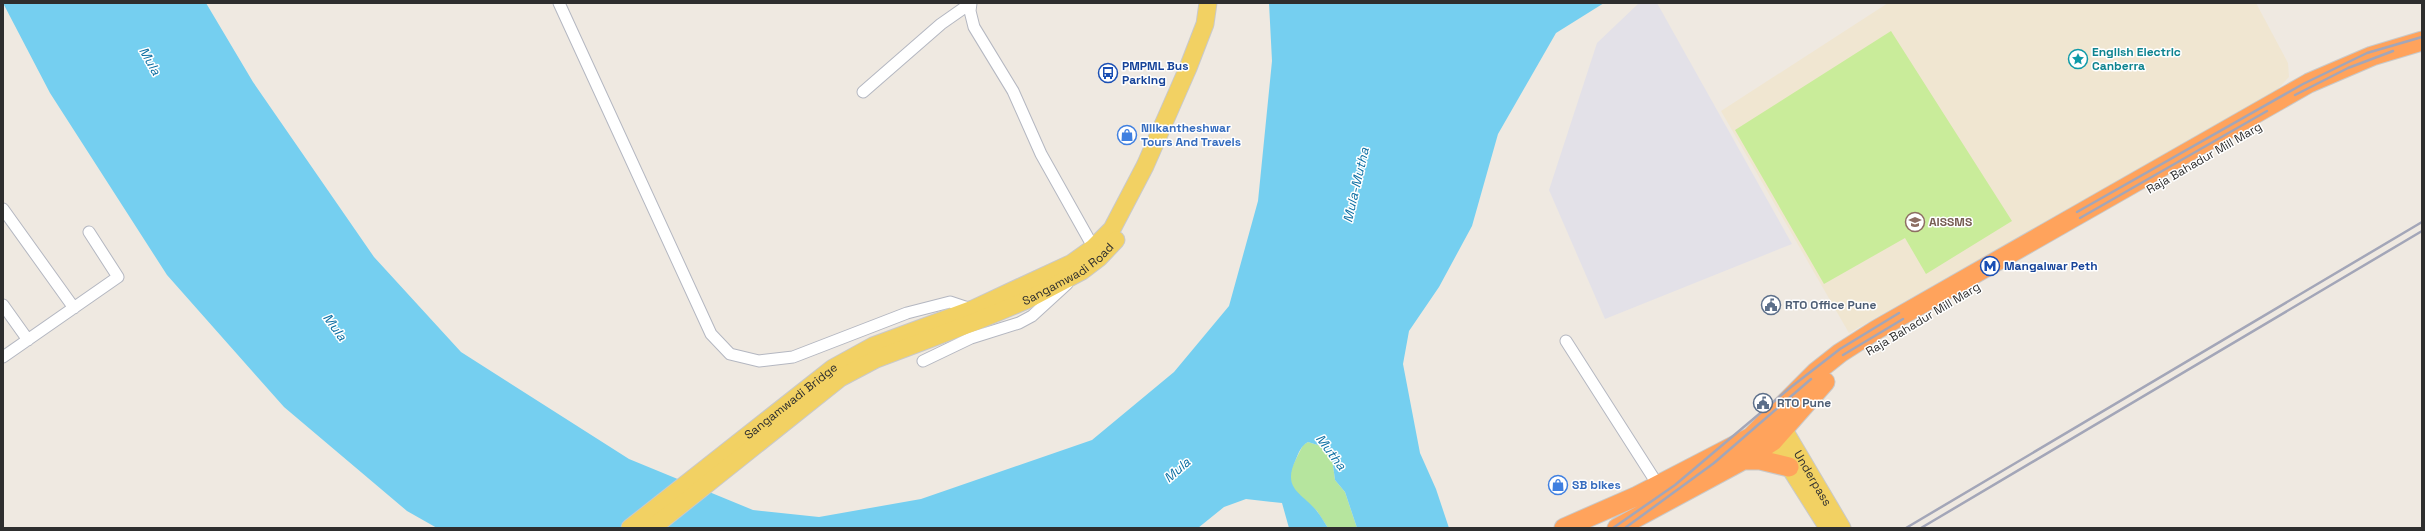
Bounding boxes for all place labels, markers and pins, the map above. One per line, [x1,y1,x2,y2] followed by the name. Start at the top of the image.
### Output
[2092,44,2181,74] place label: English Electric Canberra
[2067,48,2089,70] place icon: English Electric Canberra
[1122,58,1189,88] place label: PMPML Bus Parking
[1097,62,1119,84] bus stop icon: PMPML Bus Parking
[1141,120,1241,150] place label: Nilkantheshwar Tours And Travels
[1116,124,1138,146] shop icon: Nilkantheshwar Tours And Travels
[1904,211,1926,233] school or university icon: AISSMS
[1929,214,1972,230] place label: AISSMS
[1979,255,2001,277] metro station icon: Mangalwar Peth
[2004,258,2098,274] place label: Mangalwar Peth
[1760,294,1782,316] public building icon: RTO Office Pune
[1785,297,1876,313] place label: RTO Office Pune
[1752,392,1774,414] public building icon: RTO Pune
[1777,395,1831,411] place label: RTO Pune
[1547,474,1569,496] shop icon: SB bikes
[1572,477,1621,493] place label: SB bikes

